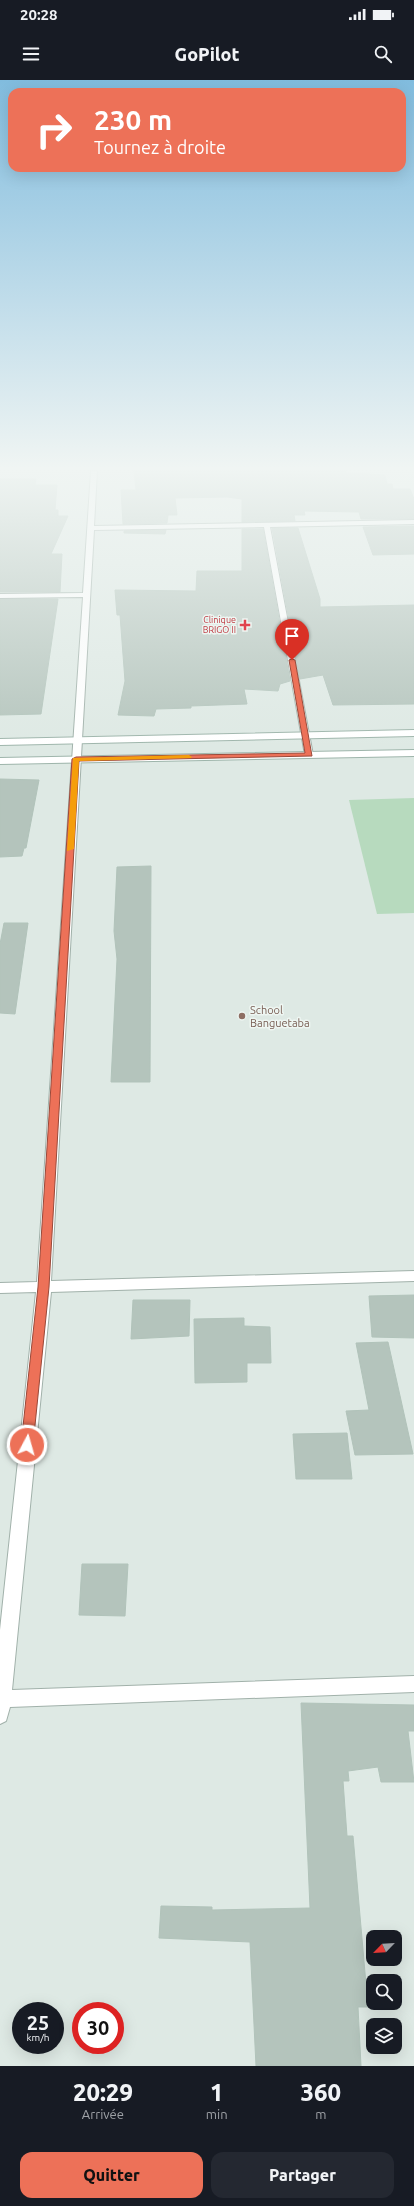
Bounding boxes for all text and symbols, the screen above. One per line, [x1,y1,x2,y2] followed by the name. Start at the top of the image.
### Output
[20,6,58,23] text: 20:28
[20,43,42,65] icon: menu
[372,43,394,65] icon: search
[175,44,239,64] text: GoPilot
[28,104,80,156] icon: right
[94,104,172,135] text: 230 m
[94,137,226,157] text: Tournez à droite
[203,615,236,635] place label: Clinique BRIGO II
[239,619,251,631] marker: Clinique BRIGO II
[275,619,309,660] pin
[281,625,303,647] icon: arrive
[250,1004,310,1029] place label: School Banguetaba
[237,1011,247,1021] marker: School Banguetaba
[6,1424,48,1466] position arrow
[366,1930,402,1966] north arrow
[366,1930,402,2054] map controls
[366,1974,402,2010] button: search
[72,2002,124,2054] speed limit sign: 30
[27,2011,49,2034] text: 25
[366,2018,402,2054] button: layers
[26,2032,50,2043] text: km/h
[73,2079,133,2106] text: 20:29
[210,2079,223,2106] text: 1
[301,2079,341,2106] text: 360
[82,2107,124,2121] text: Arrivée
[206,2107,228,2121] text: min
[315,2107,326,2121] text: m
[20,2152,203,2198] button: Quitter
[211,2152,394,2198] button: Partager

